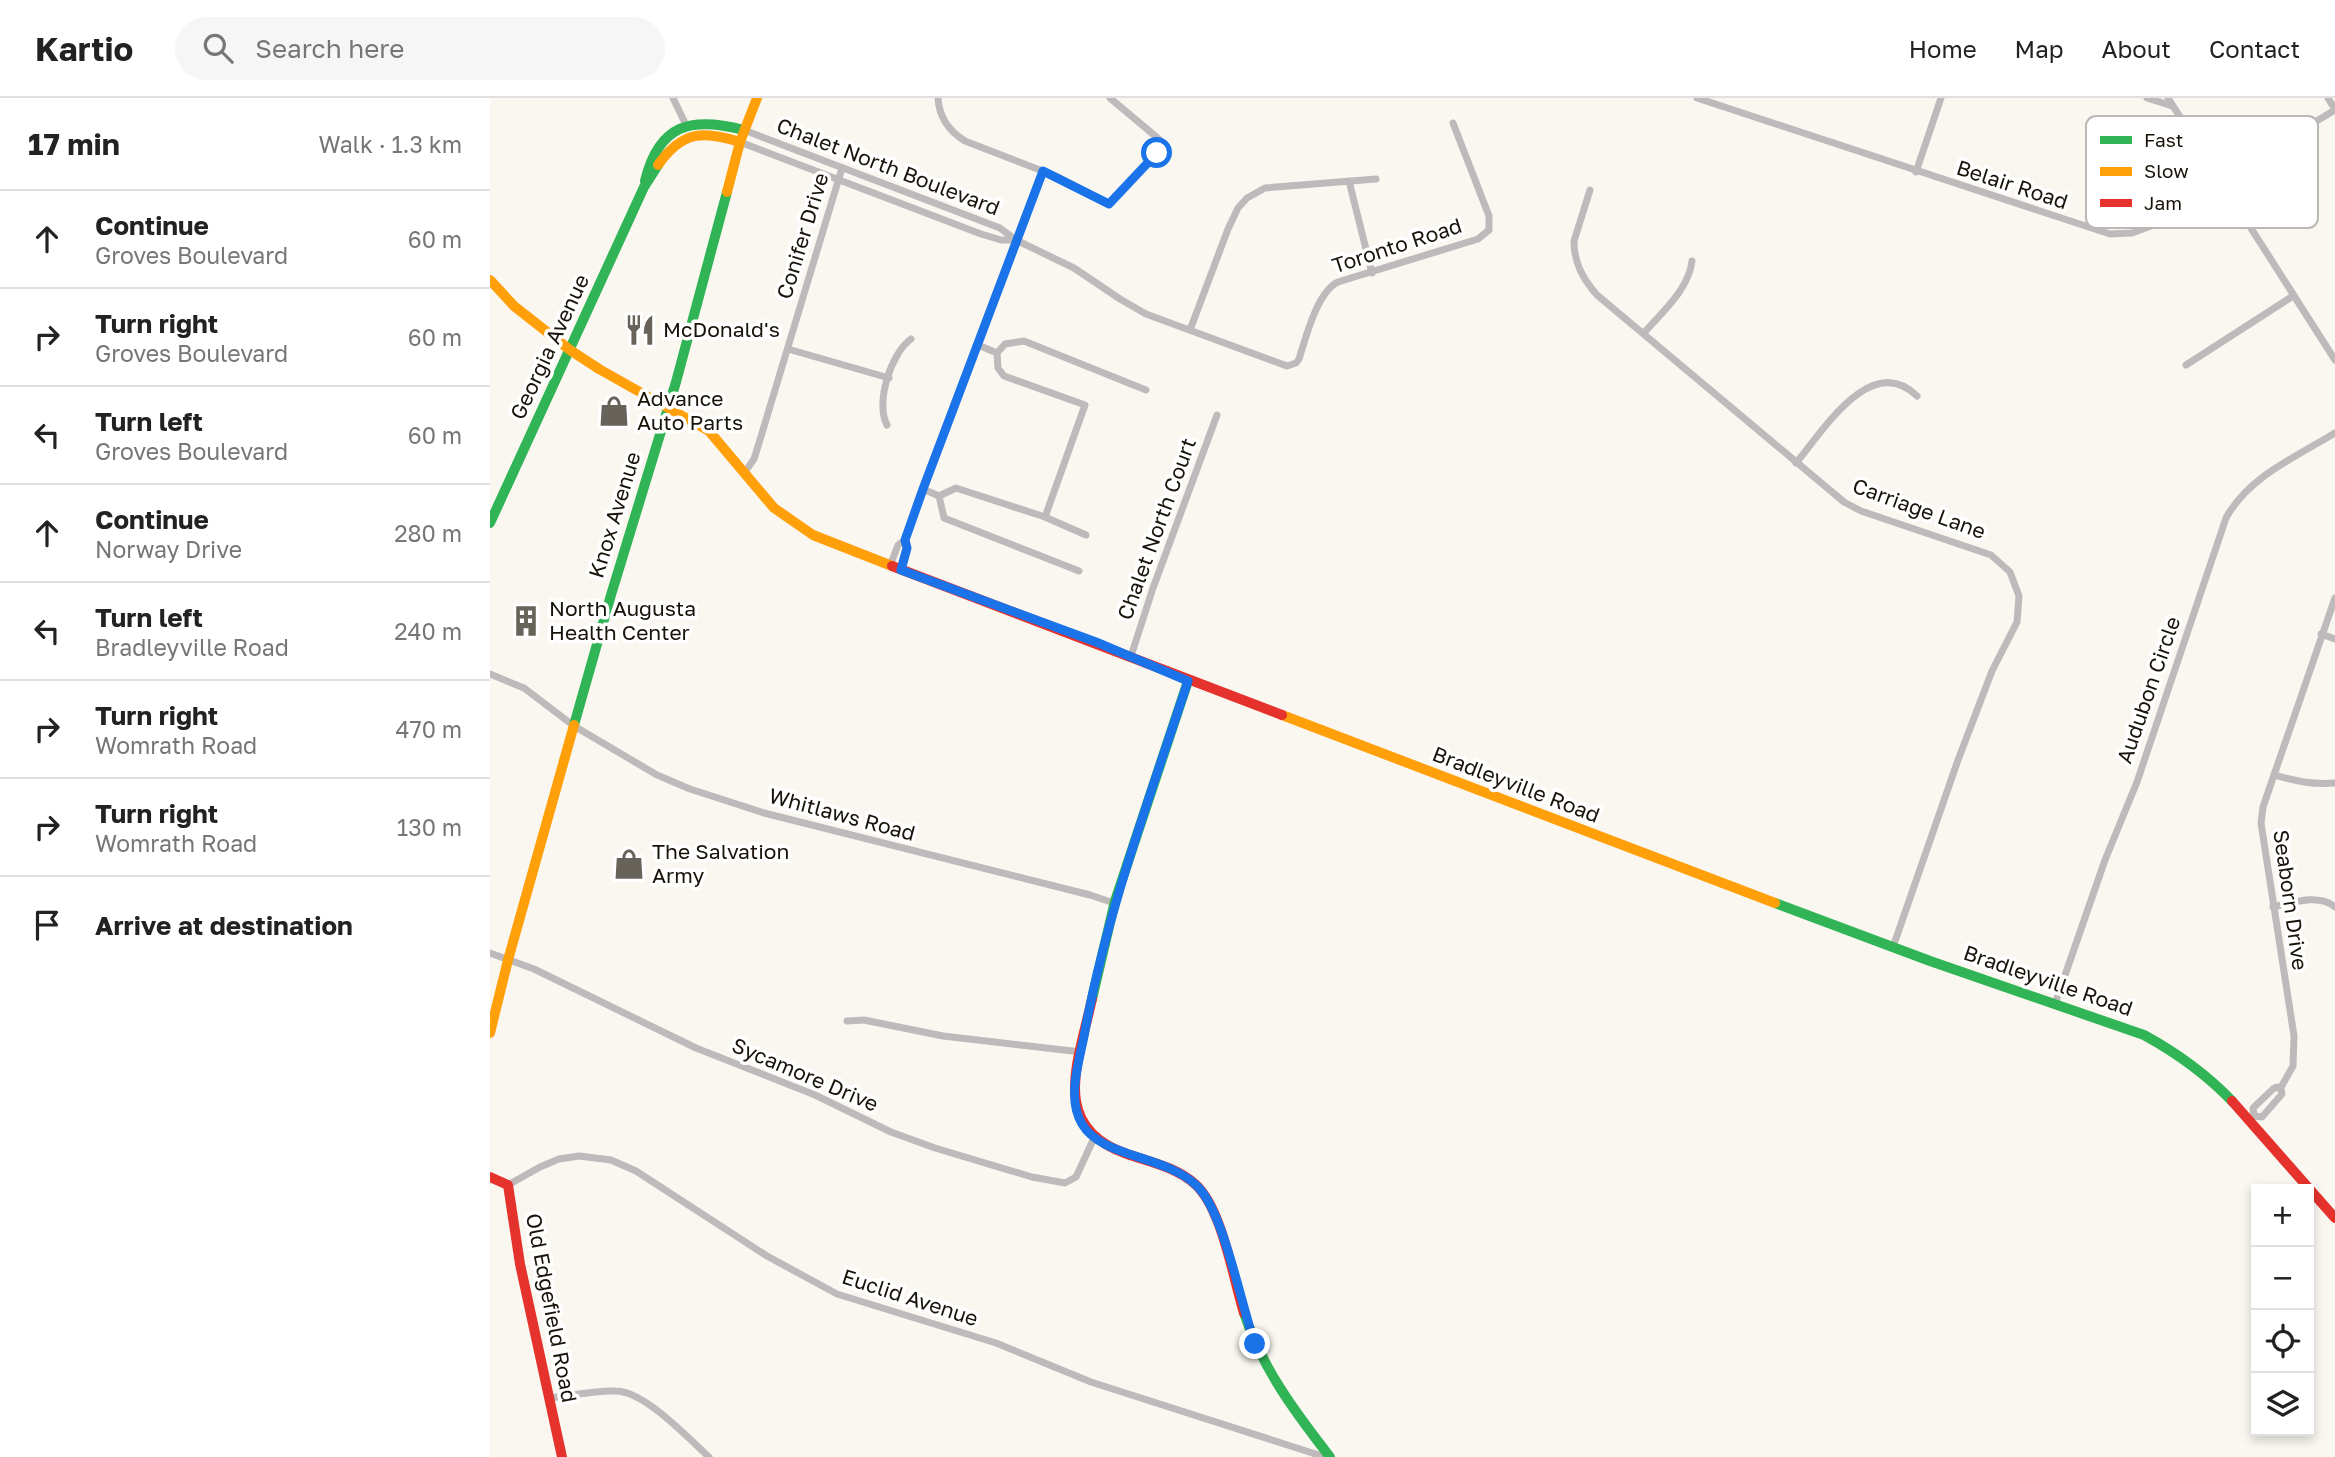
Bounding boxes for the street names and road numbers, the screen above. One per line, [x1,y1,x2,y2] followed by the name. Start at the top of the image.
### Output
[773,112,1003,221] street label: Chalet North Boulevard
[1953,154,2071,214] street label: Belair Road
[771,169,834,302] street label: Conifer Drive
[1329,212,1465,278] street label: Toronto Road
[504,270,594,423] street label: Georgia Avenue
[1111,434,1201,623] street label: Chalet North Court
[583,449,646,581] street label: Knox Avenue
[1849,472,1989,544] street label: Carriage Lane
[2111,613,2185,767] street label: Audubon Circle
[1429,740,1604,828] street label: Bradleyville Road
[766,782,918,846] street label: Whitlaws Road
[2268,828,2314,972] street label: Seaborn Drive
[1960,939,2136,1021] street label: Bradleyville Road
[728,1032,883,1117] street label: Sycamore Drive
[521,1211,583,1405] street label: Old Edgefield Road
[839,1263,982,1331] street label: Euclid Avenue

